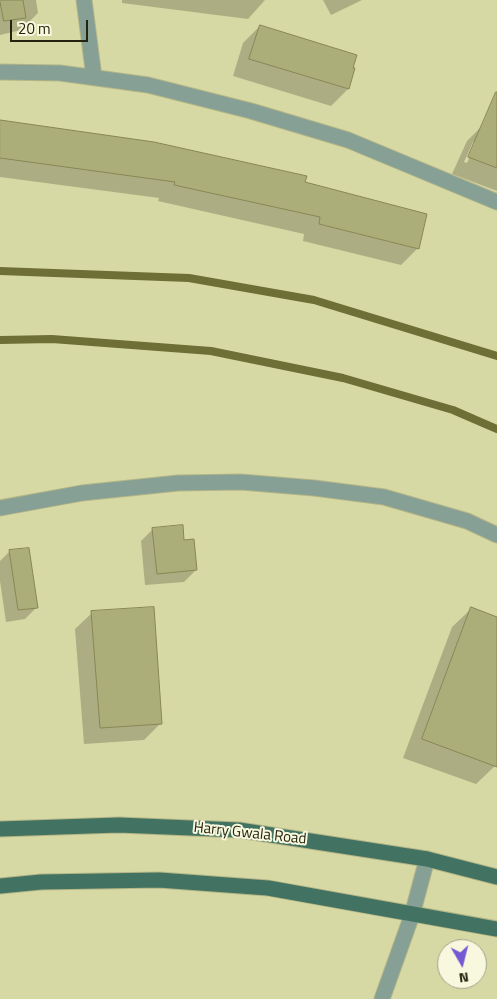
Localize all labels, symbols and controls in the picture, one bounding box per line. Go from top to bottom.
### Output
scale bar [12,10,90,42]
text: 20 m [18,17,51,40]
street label: Harry Gwala Road [193,819,307,849]
north arrow [437,939,487,989]
text: N [458,967,470,989]

